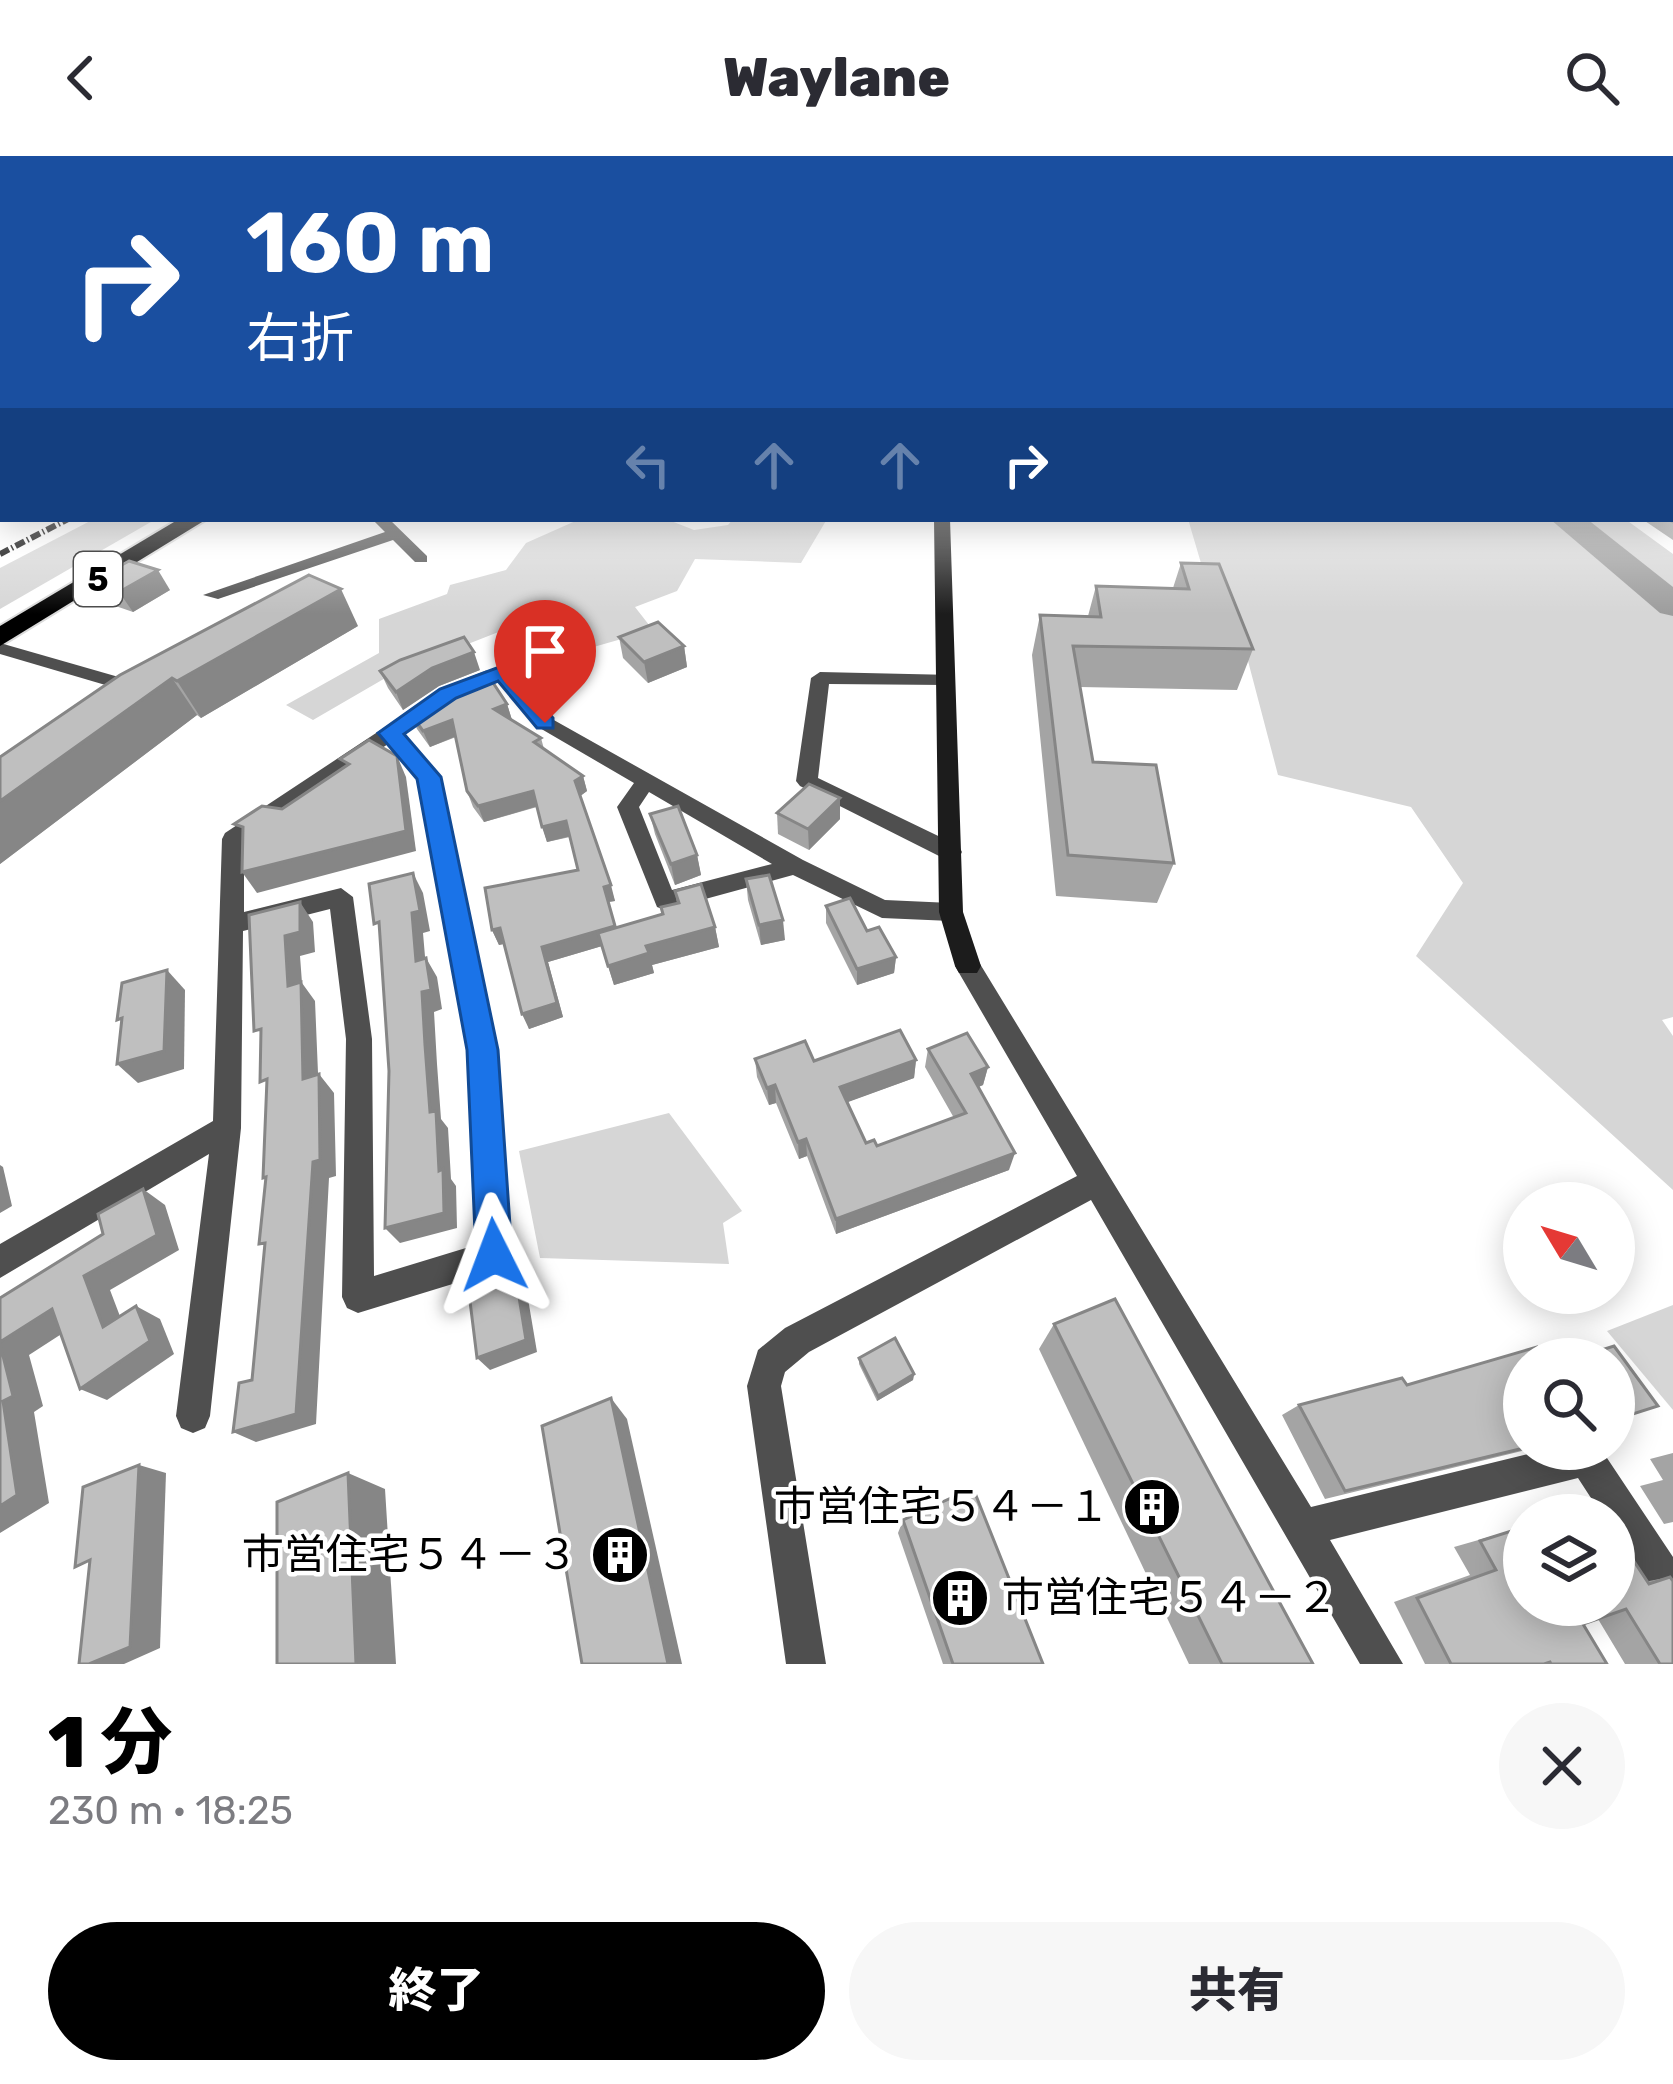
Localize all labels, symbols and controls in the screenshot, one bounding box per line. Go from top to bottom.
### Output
icon: back [48,45,114,111]
icon: search [1559,45,1625,111]
text: Waylane [723,46,950,110]
text: 160 m [246,193,494,293]
icon: right [48,204,204,360]
text: 右折 [246,307,354,371]
icon: left [615,432,681,498]
icon: ahead [741,432,807,498]
icon: ahead [867,432,933,498]
icon: right [993,432,1059,498]
road number: 5 [74,552,122,606]
pin [494,600,596,723]
icon: arrive [512,618,578,684]
north arrow [1503,1182,1635,1314]
map controls [1503,1182,1635,1626]
position arrow [431,1192,557,1318]
button: search [1503,1338,1635,1470]
building icon: 市営住宅５４－１ [1121,1476,1183,1538]
place label: 市営住宅５４－１ [774,1482,1110,1532]
button: layers [1503,1494,1635,1626]
building icon: 市営住宅５４－３ [589,1524,651,1586]
place label: 市営住宅５４－３ [242,1530,578,1580]
building icon: 市営住宅５４－２ [929,1567,991,1629]
place label: 市営住宅５４－２ [1002,1573,1338,1623]
text: 1 分 [48,1700,172,1785]
button: close [1499,1703,1625,1829]
text: 230 m · 18:25 [48,1788,293,1834]
button: 終了 [48,1922,825,2060]
button: 共有 [849,1922,1625,2060]

